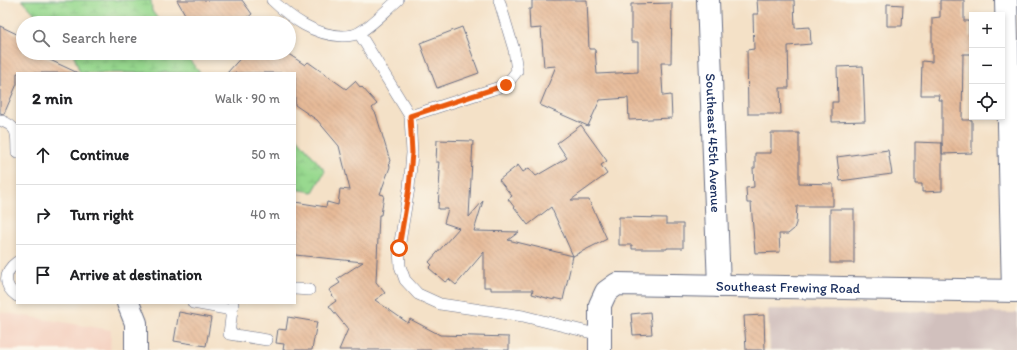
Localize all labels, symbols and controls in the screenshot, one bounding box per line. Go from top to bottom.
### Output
map controls [969,12,1005,120]
button: + [969,12,1005,48]
search box [16,16,296,60]
icon: search [30,27,52,49]
text: Search here [62,29,137,47]
button: − [969,48,1005,84]
street label: Southeast 45th Avenue [702,73,724,213]
route end [497,76,515,94]
button: locate [969,84,1005,120]
text: 2 min [32,88,72,108]
text: Walk · 90 m [215,91,280,106]
icon: ahead [32,144,54,166]
text: Continue [70,146,129,164]
text: 50 m [251,147,280,162]
icon: right [32,204,54,226]
text: Turn right [70,206,134,224]
text: 40 m [250,207,280,222]
route start [390,239,408,257]
icon: arrive [32,264,54,286]
text: Arrive at destination [70,266,202,284]
street label: Southeast Frewing Road [716,278,861,297]

